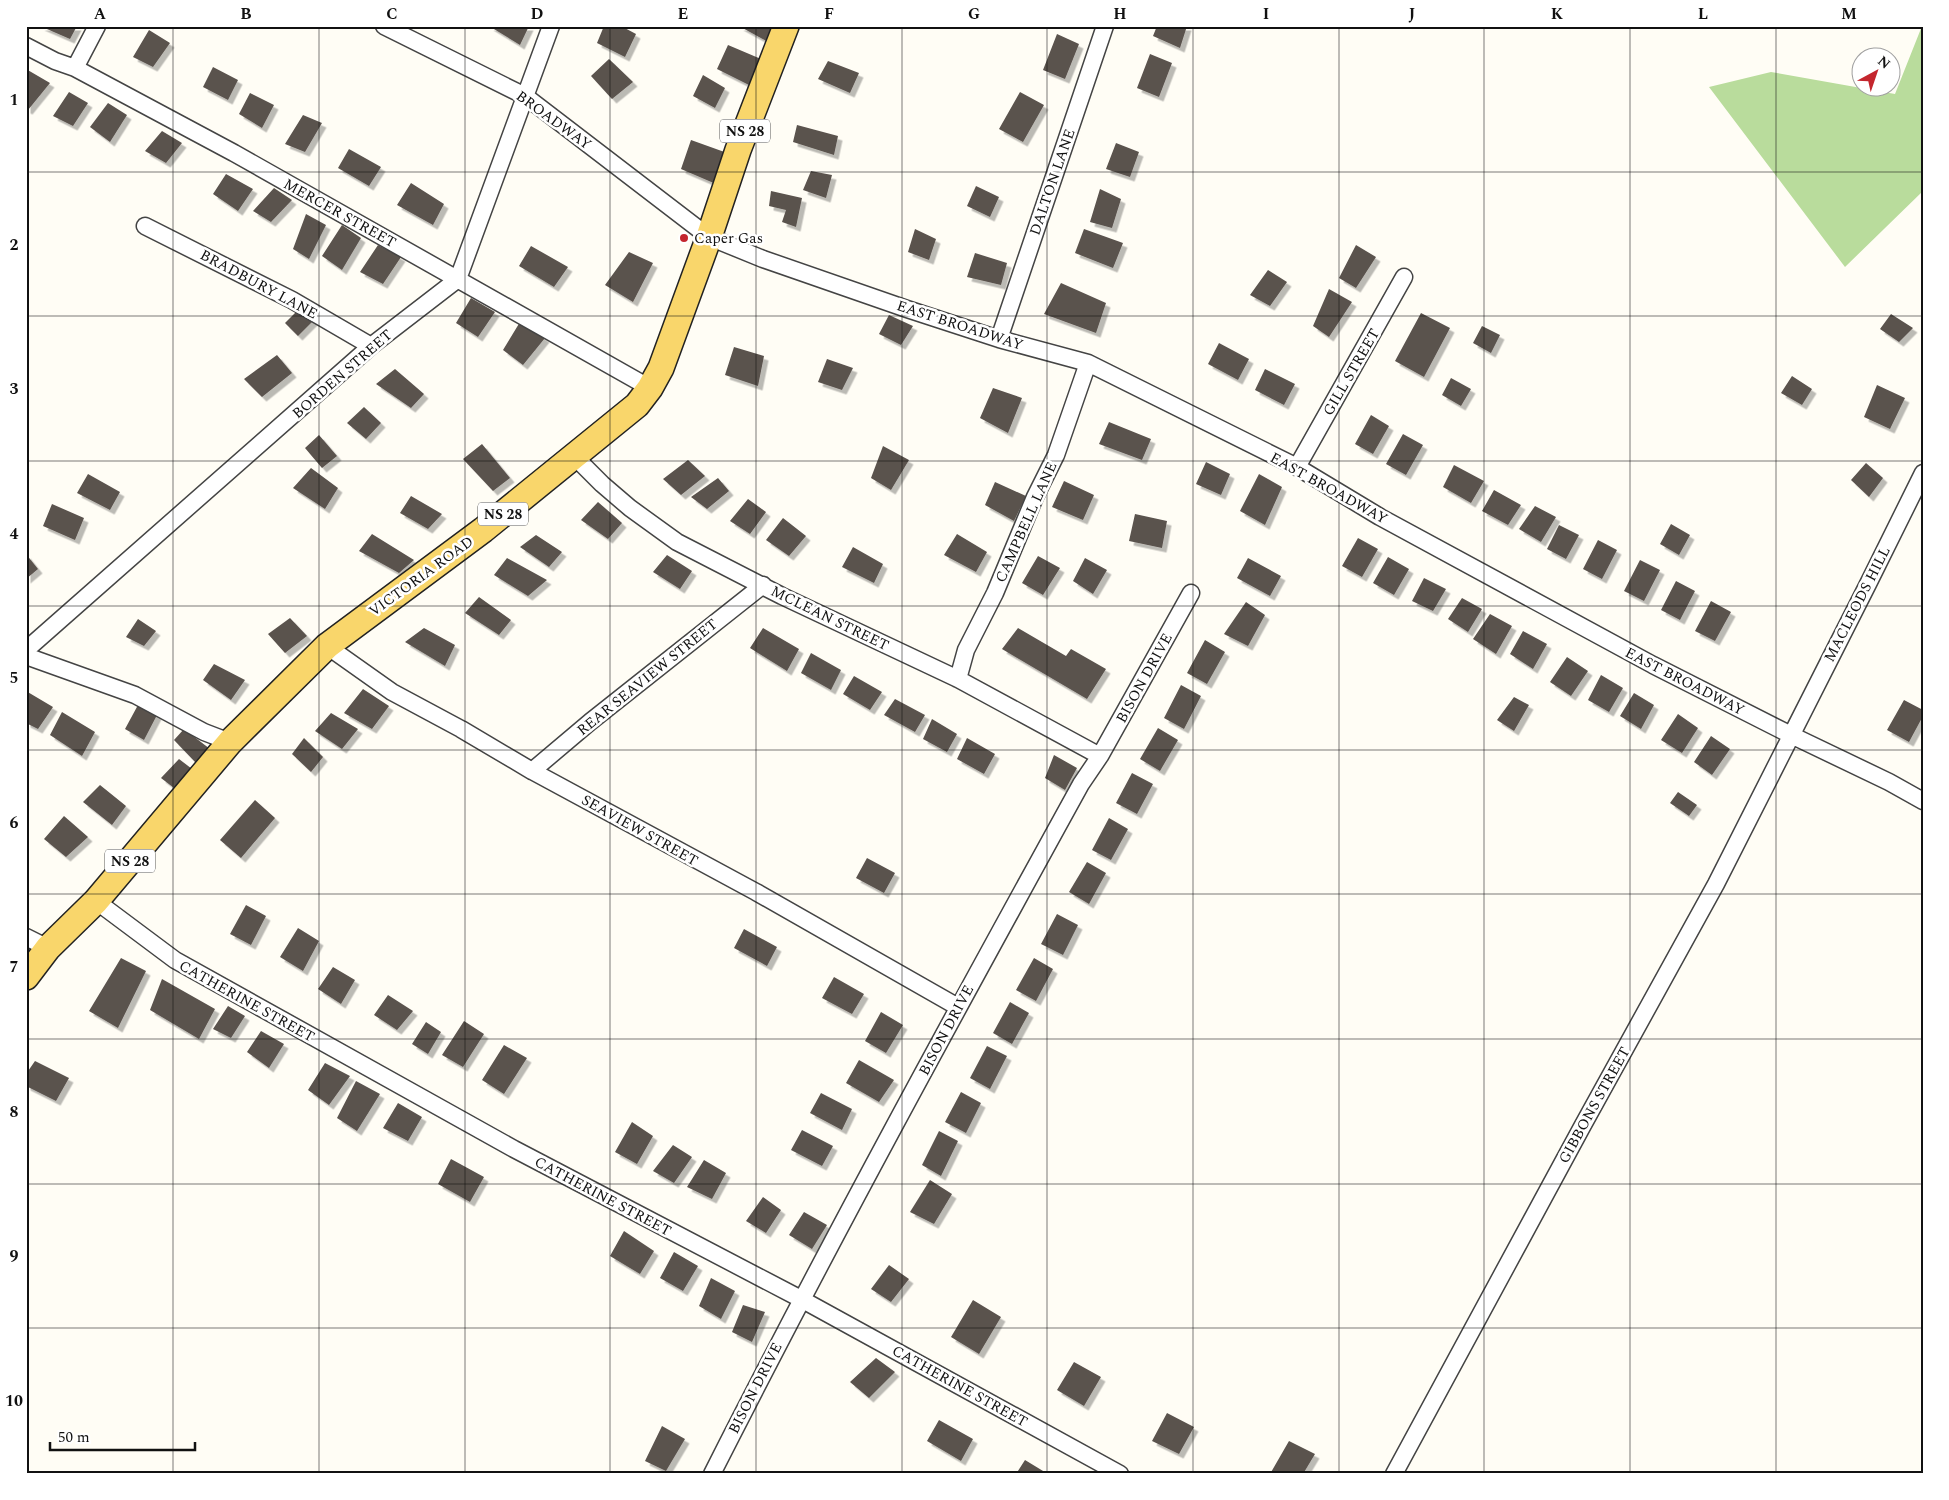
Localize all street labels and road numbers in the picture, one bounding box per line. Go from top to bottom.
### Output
street label: BROADWAY [511,85,597,156]
road number: NS 28 [720,120,770,142]
street label: DALTON LANE [1024,126,1081,238]
street label: MERCER STREET [279,173,400,254]
street label: BRADBURY LANE [196,244,322,325]
street label: EAST BROADWAY [894,294,1026,357]
street label: BORDEN STREET [287,324,398,425]
street label: GILL STREET [1317,324,1386,420]
street label: EAST BROADWAY [1266,446,1392,531]
street label: CAMPBELL LANE [990,458,1063,586]
road number: NS 28 [478,502,528,526]
street label: VICTORIA ROAD [364,530,479,622]
street label: MACLEODS HILL [1818,542,1897,666]
street label: MCLEAN STREET [767,580,893,657]
street label: REAR SEAVIEW STREET [572,613,723,741]
street label: BISON DRIVE [1110,629,1179,727]
street label: EAST BROADWAY [1621,641,1749,722]
street label: SEAVIEW STREET [577,789,702,872]
road number: NS 28 [105,849,155,872]
street label: CATHERINE STREET [175,954,319,1048]
street label: BISON DRIVE [913,981,980,1080]
street label: GIBBONS STREET [1553,1043,1636,1168]
street label: CATHERINE STREET [530,1151,675,1242]
street label: BISON DRIVE [723,1339,788,1438]
street label: CATHERINE STREET [888,1339,1032,1433]

